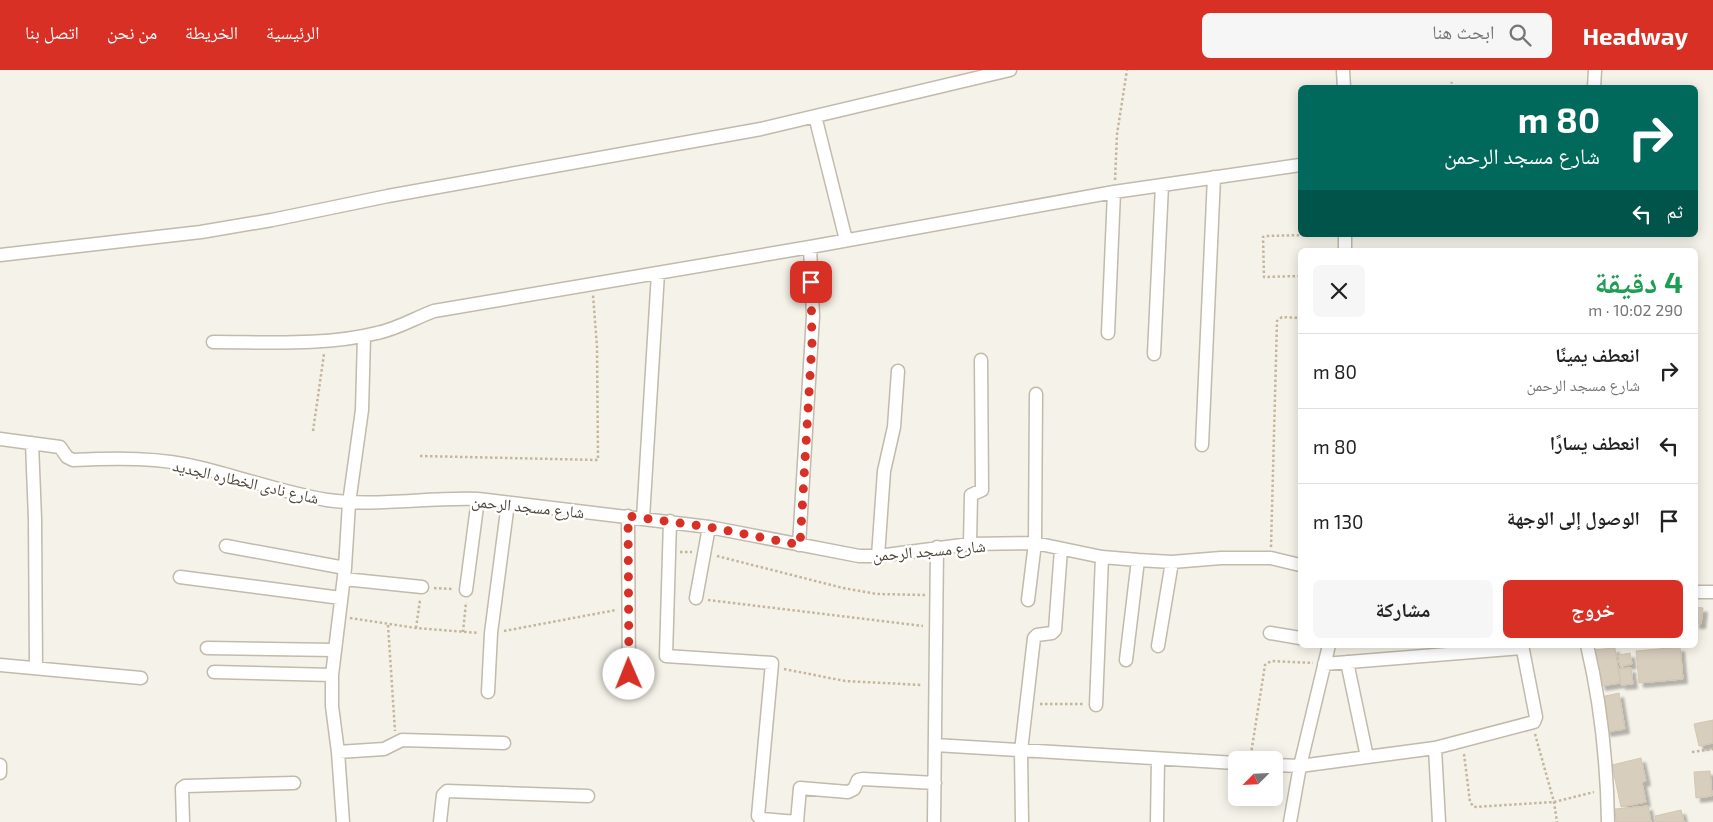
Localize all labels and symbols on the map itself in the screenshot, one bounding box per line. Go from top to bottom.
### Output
pin [790,261,832,303]
street label: شارع نادى الخطاره الجديد [171,455,321,509]
street label: شارع مسجد الرحمن [470,491,585,523]
street label: شارع مسجد الرحمن [872,536,987,566]
position arrow [602,647,654,699]
north arrow [1228,751,1282,806]

